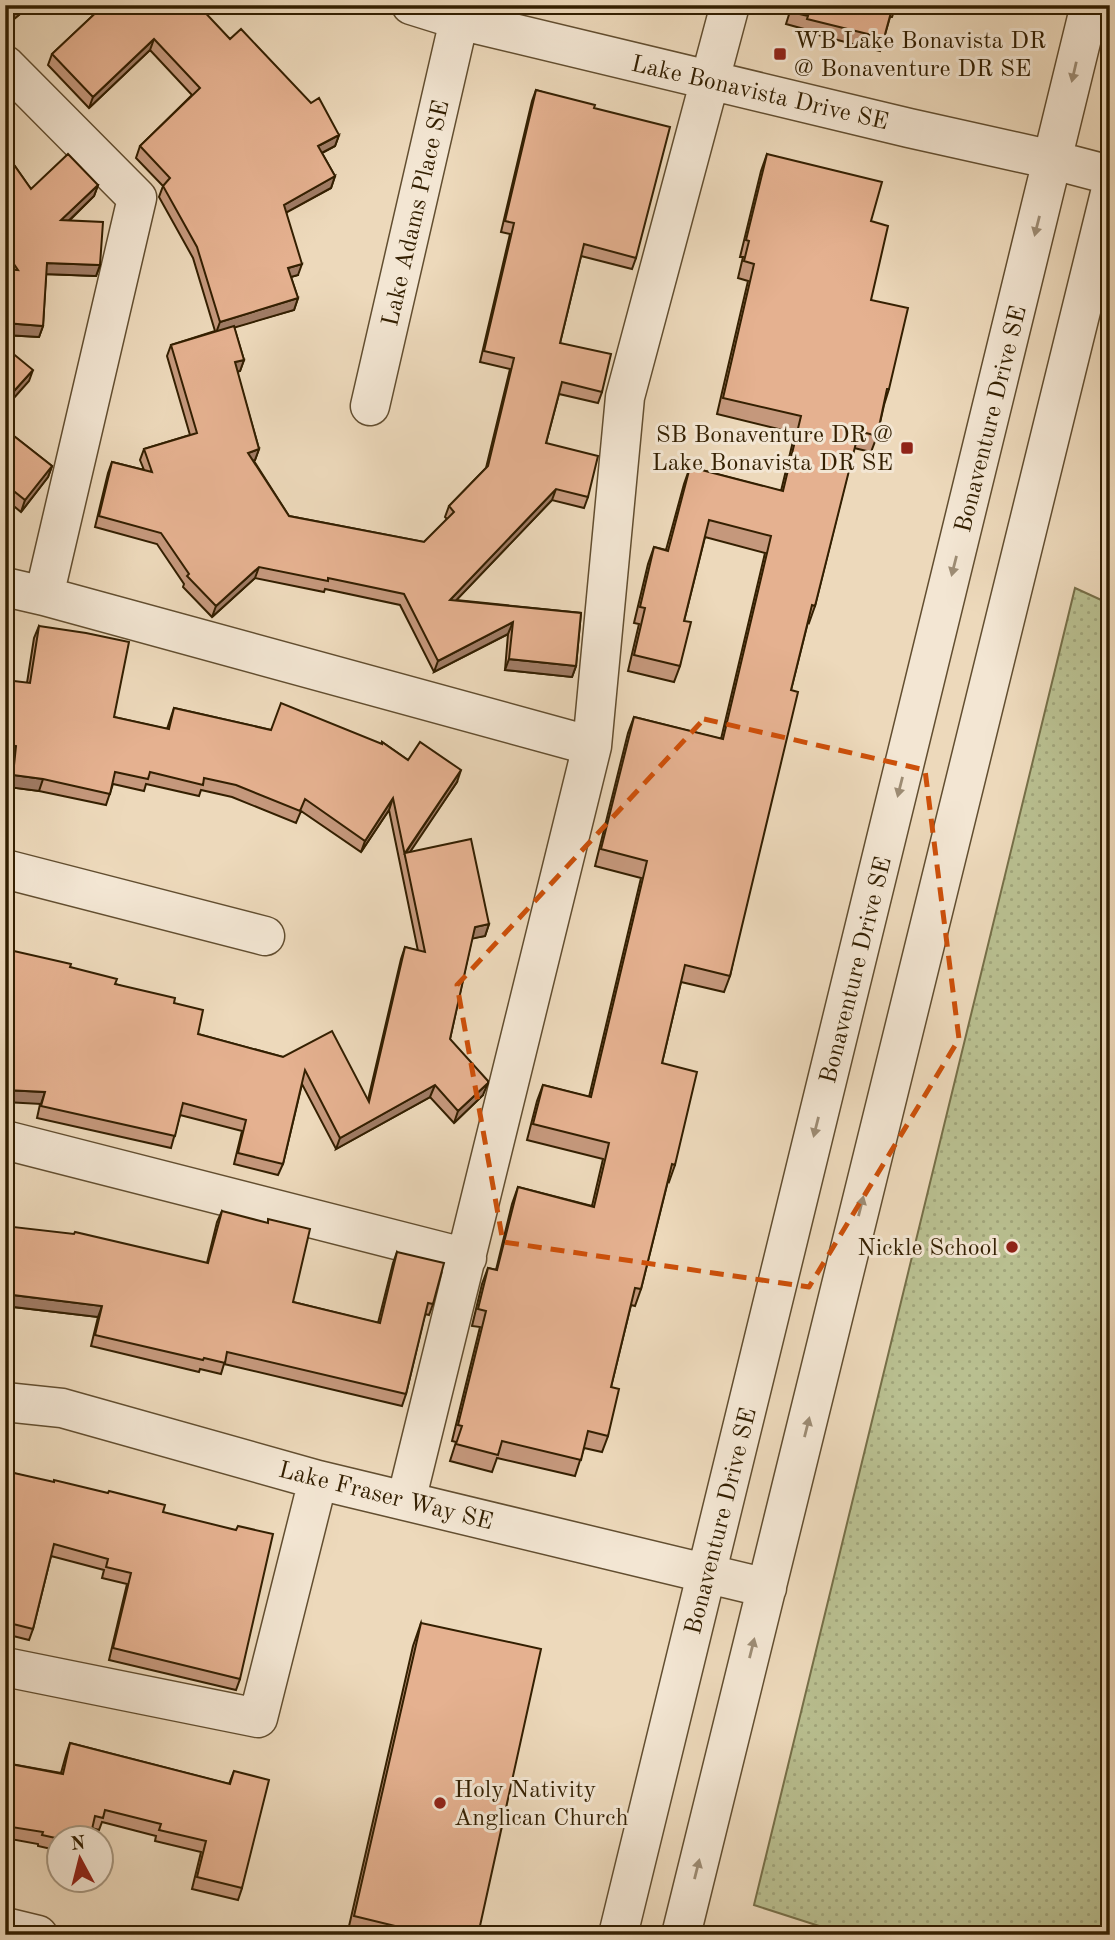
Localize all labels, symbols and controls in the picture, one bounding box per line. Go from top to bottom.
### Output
place label: WB Lake Bonavista DR @ Bonaventure DR SE [794,30,1046,82]
marker: WB Lake Bonavista DR @ Bonaventure DR SE [772,46,788,62]
street label: Lake Bonavista Drive SE [629,53,890,135]
one-way arrow [1069,61,1080,83]
street label: Lake Adams Place SE [379,98,455,329]
one-way arrow [1031,216,1042,238]
street label: Bonaventure Drive SE [952,304,1032,535]
place label: SB Bonaventure DR @ Lake Bonavista DR SE [652,424,893,476]
marker: SB Bonaventure DR @ Lake Bonavista DR SE [899,440,915,456]
one-way arrow [948,556,959,578]
one-way arrow [894,776,905,798]
street label: Bonaventure Drive SE [817,855,897,1086]
one-way arrow [810,1116,821,1138]
one-way arrow [856,1195,867,1217]
place label: Nickle School [857,1237,998,1261]
marker: Nickle School [1004,1239,1020,1255]
street label: Bonaventure Drive SE [682,1406,762,1637]
one-way arrow [801,1416,812,1438]
street label: Lake Fraser Way SE [276,1459,495,1535]
one-way arrow [747,1637,758,1659]
place label: Holy Nativity Anglican Church [454,1779,629,1831]
marker: Holy Nativity Anglican Church [432,1795,448,1811]
north arrow [46,1825,116,1895]
text: N [70,1834,87,1855]
one-way arrow [692,1857,703,1879]

